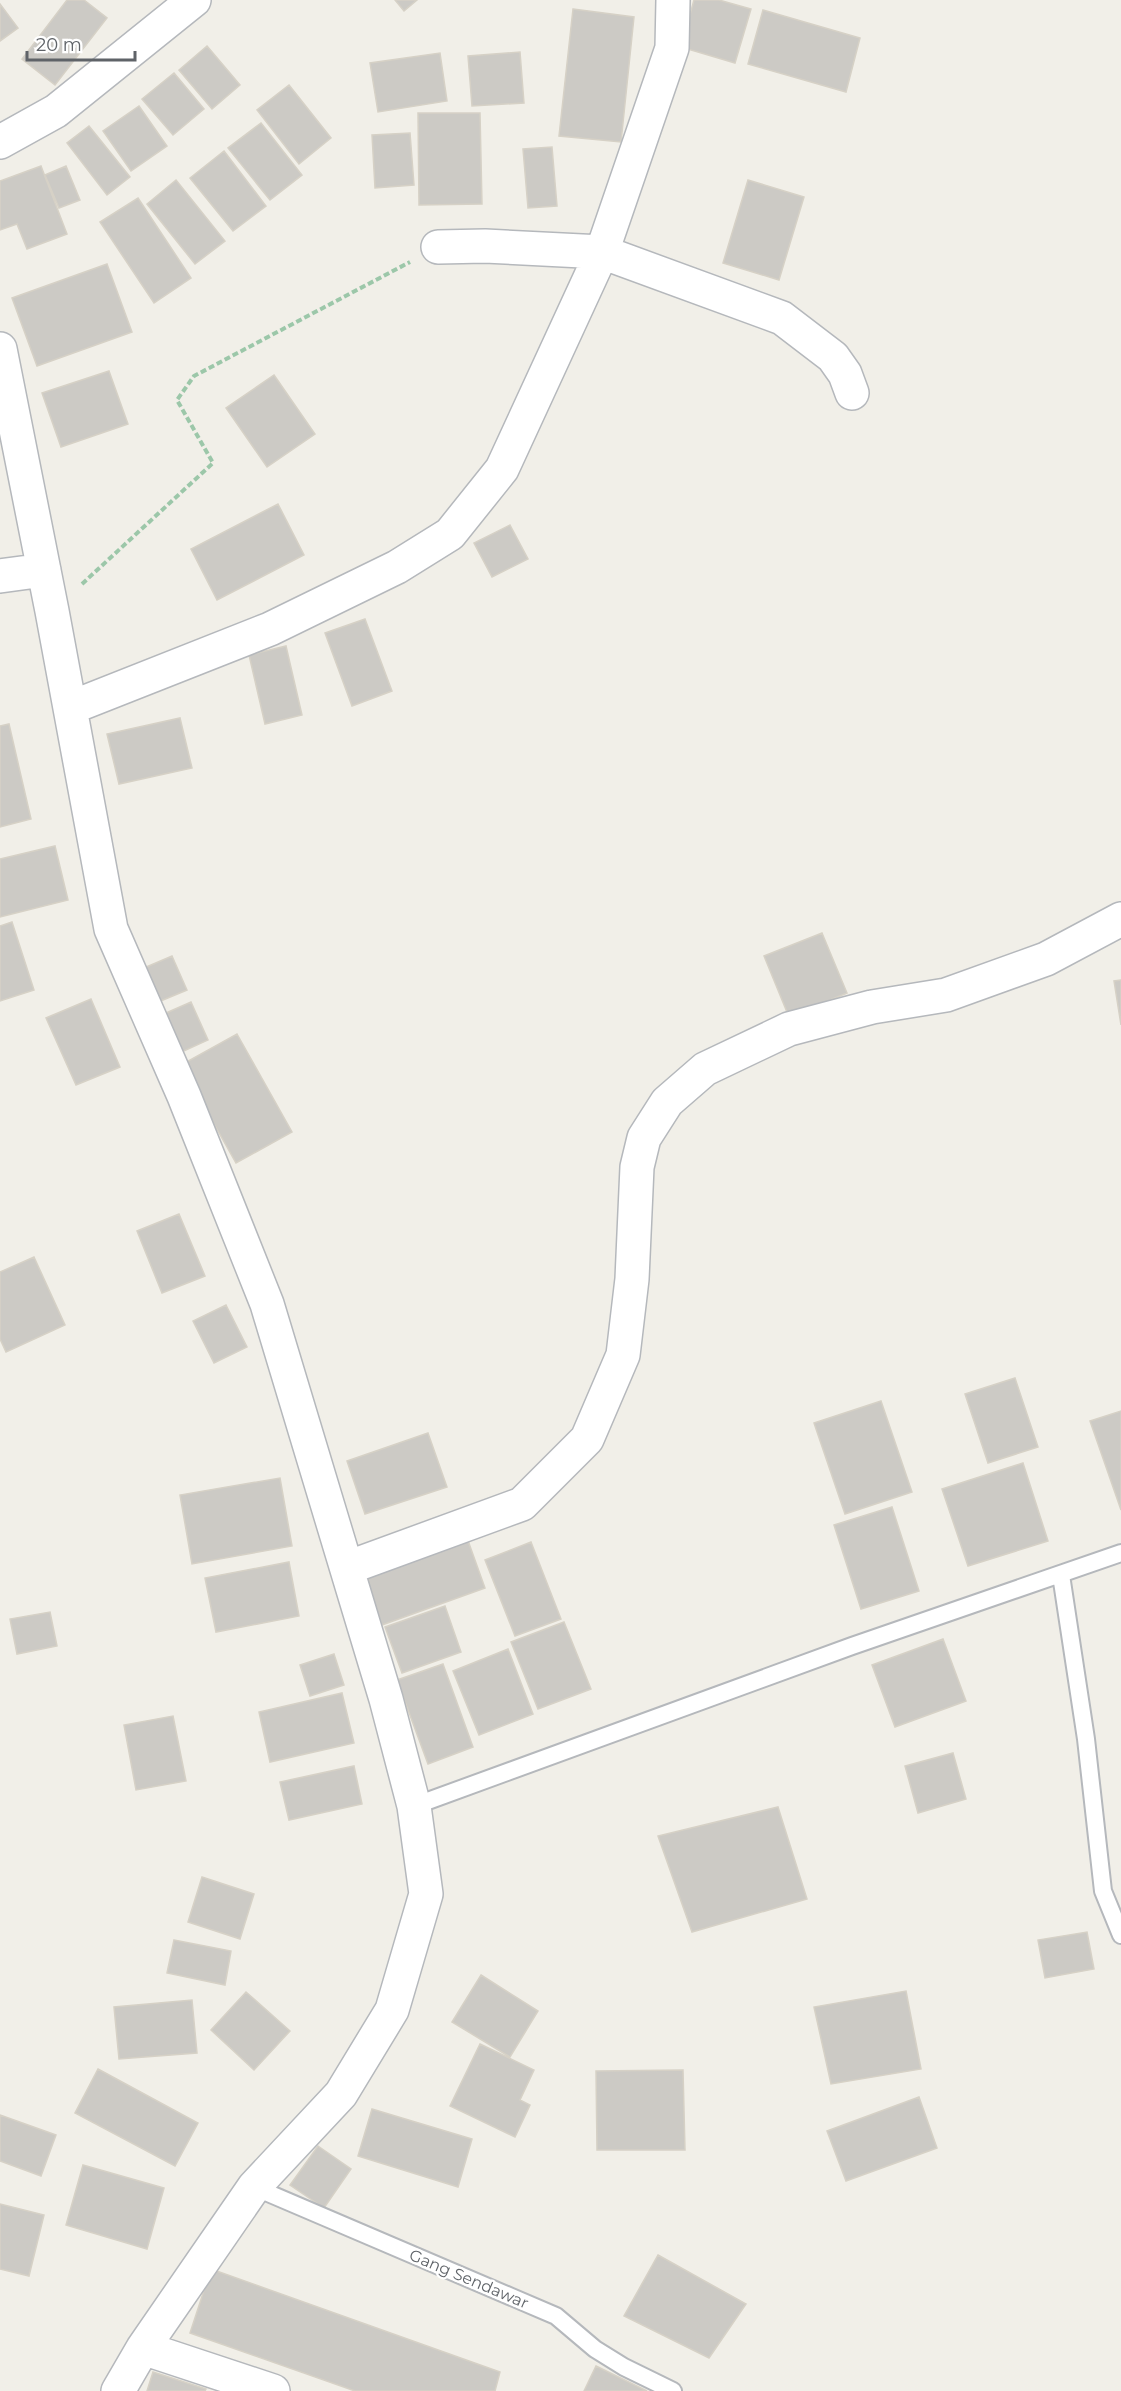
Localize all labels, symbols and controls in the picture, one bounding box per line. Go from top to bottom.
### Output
scale bar [27,24,135,62]
text: 20 m [36,34,82,56]
street label: Gang Sendawar [406,2245,532,2313]

